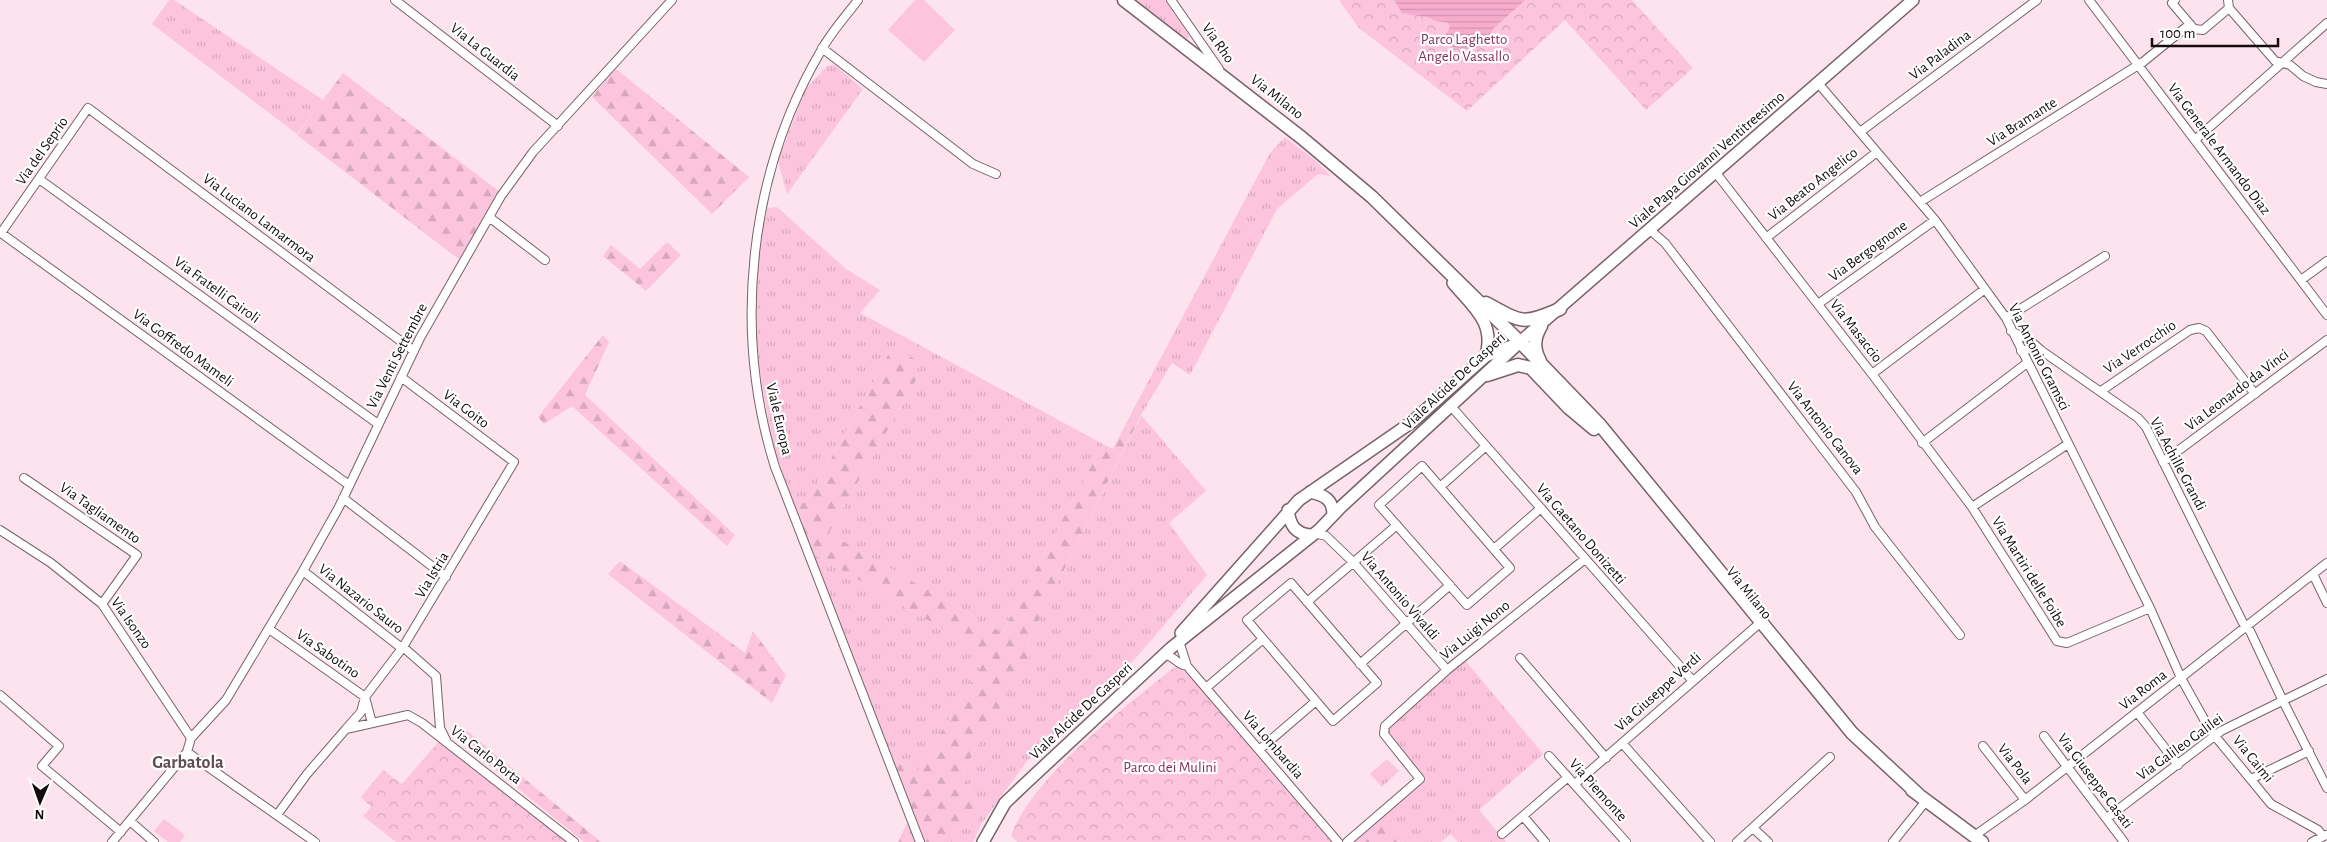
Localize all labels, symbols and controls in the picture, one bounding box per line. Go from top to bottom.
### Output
scale bar [2152,15,2278,47]
street label: Via La Guardia [448,20,523,84]
street label: Via Rho [1199,20,1237,66]
text: 100 m [2160,26,2195,41]
street label: Via Paladina [1907,27,1974,83]
park label: Parco Laghetto Angelo Vassallo [1418,32,1510,64]
street label: Via Milano [1248,72,1306,122]
street label: Via Generale Armando Diaz [2165,80,2273,218]
street label: Viale Papa Giovanni Ventitreesimo [1626,89,1788,231]
street label: Via Bramante [1985,95,2059,149]
street label: Via del Seprio [13,114,71,188]
street label: Via Beato Angelico [1766,145,1860,223]
street label: Via Luciano Lamarmora [200,171,318,265]
street label: Via Bergognone [1826,218,1910,284]
street label: Via Fratelli Cairoli [171,254,263,326]
street label: Via Masaccio [1827,297,1885,365]
street label: Via Venti Settembre [364,301,430,411]
street label: Via Antonio Gramsci [2006,301,2072,413]
street label: Via Goffredo Mameli [130,307,236,389]
street label: Via Verrocchio [2101,317,2179,377]
street label: Viale Alcide De Gasperi [1400,330,1508,432]
street label: Via Leonardo da Vinci [2183,346,2291,434]
street label: Via Antonio Canova [1784,379,1866,477]
street label: Viale Europa [763,382,795,456]
street label: Via Goito [440,387,492,431]
street label: Via Achille Grandi [2147,415,2209,513]
street label: Via Tagliamento [57,480,143,546]
street label: Via Gaetano Donizetti [1533,481,1629,587]
street label: Via Martiri delle Foibe [1989,514,2069,630]
street label: Via Istria [412,549,452,601]
street label: Via Antonio Vivaldi [1358,549,1442,643]
street label: Via Nazario Sauro [316,561,406,637]
street label: Via Milano [1723,564,1775,622]
street label: Via Isonzo [108,595,154,651]
street label: Via Luigi Nono [1437,598,1513,662]
street label: Via Sabotino [293,627,363,681]
street label: Via Giuseppe Verdi [1612,650,1704,734]
street label: Viale Alcide De Gasperi [1027,660,1135,762]
street label: Via Roma [2117,667,2170,713]
street label: Via Lombardia [1240,708,1306,782]
street label: Via Galileo Galilei [2134,711,2226,783]
street label: Via Carlo Porta [448,723,524,787]
street label: Via Giuseppe Casati [2055,731,2135,831]
street label: Via Caimi [2230,733,2276,785]
street label: Via Pola [1995,741,2035,787]
district label: Garbatola [152,754,224,772]
street label: Via Piemonte [1566,756,1630,824]
park label: Parco dei Mulini [1123,760,1217,775]
north arrow [15,777,65,827]
text: N [34,807,45,821]

